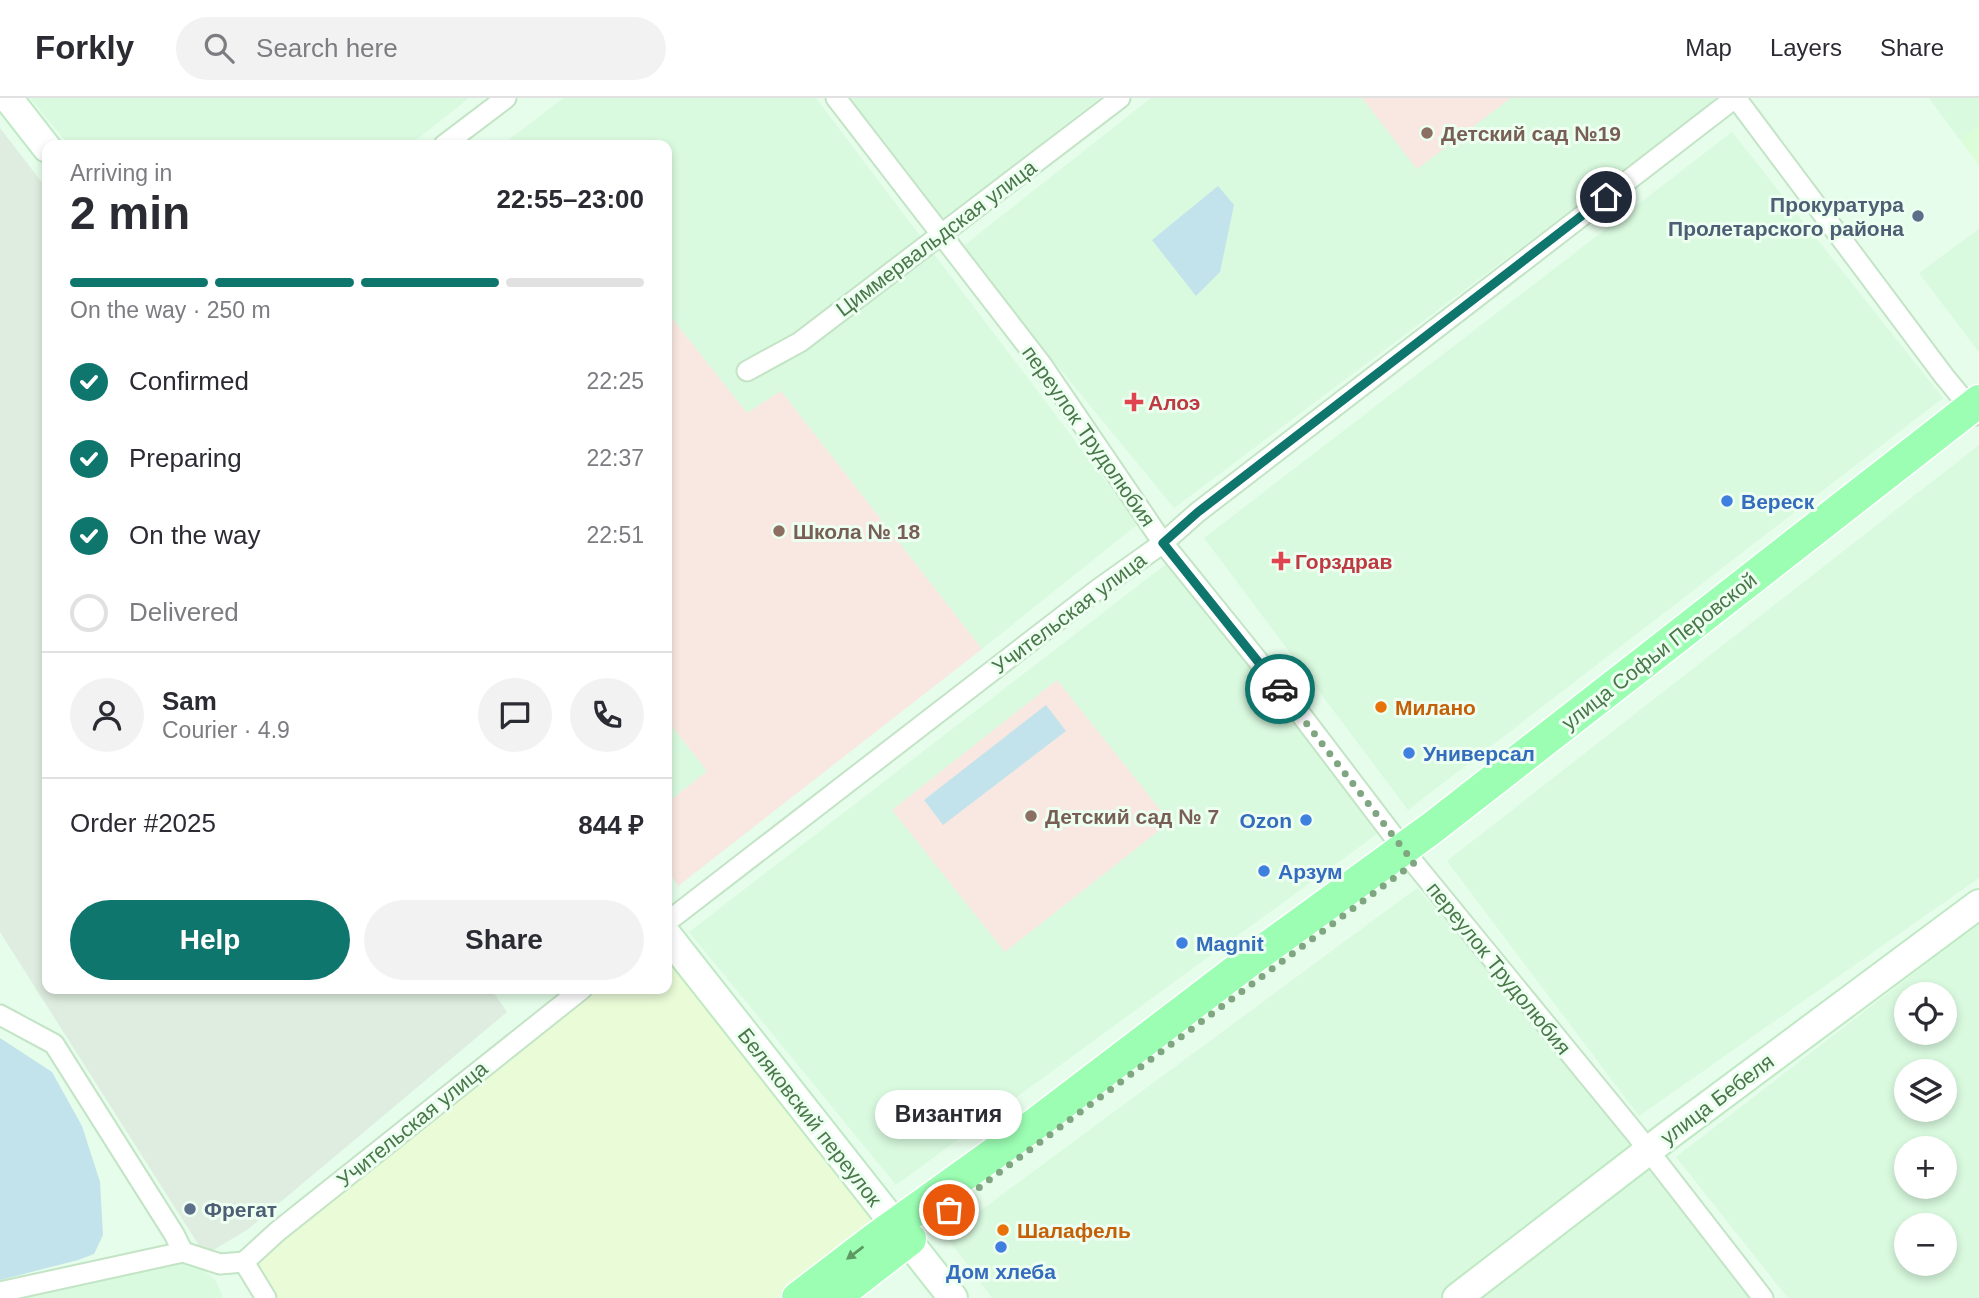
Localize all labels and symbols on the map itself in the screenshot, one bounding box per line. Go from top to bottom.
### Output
place label: Детский сад №19 [1441,122,1621,145]
marker: Детский сад №19 [1419,125,1435,141]
street label: Циммервальдская улица [832,155,1041,321]
pin [1576,167,1636,227]
place label: Прокуратура Пролетарского района [1668,193,1904,240]
marker: Прокуратура Пролетарского района [1910,208,1926,224]
street label: переулок Трудолюбия [1018,341,1160,531]
place label: Алоэ [1148,391,1200,414]
marker: Алоэ [1126,394,1142,410]
place label: Вереск [1741,490,1815,513]
marker: Вереск [1719,493,1735,509]
place label: Школа № 18 [793,520,920,543]
marker: Школа № 18 [771,523,787,539]
street label: Учительская улица [988,548,1151,678]
place label: Горздрав [1295,550,1393,573]
marker: Горздрав [1273,553,1289,569]
street label: улица Софьи Перовской [1557,568,1761,734]
courier [1245,654,1315,724]
place label: Милано [1395,696,1476,719]
marker: Милано [1373,699,1389,715]
place label: Универсал [1423,742,1535,765]
marker: Универсал [1401,745,1417,761]
place label: Детский сад № 7 [1045,805,1219,828]
marker: Детский сад № 7 [1023,808,1039,824]
place label: Ozon [1240,809,1292,832]
marker: Ozon [1298,812,1314,828]
place label: Арзум [1278,860,1343,883]
marker: Арзум [1256,863,1272,879]
street label: переулок Трудолюбия [1422,877,1576,1059]
place label: Magnit [1196,932,1264,955]
marker: Magnit [1174,935,1190,951]
street label: Беляковский переулок [734,1024,887,1211]
street label: улица Бебеля [1656,1049,1778,1149]
street label: Учительская улица [332,1056,492,1192]
callout: Византия [876,1091,1023,1140]
pin [919,1180,979,1240]
place label: Фрегат [204,1198,277,1221]
marker: Фрегат [182,1201,198,1217]
place label: Шалафель [1017,1219,1131,1242]
marker: Шалафель [995,1222,1011,1238]
marker: Дом хлеба [993,1239,1009,1255]
one-way arrow [847,1246,865,1261]
place label: Дом хлеба [946,1260,1056,1283]

